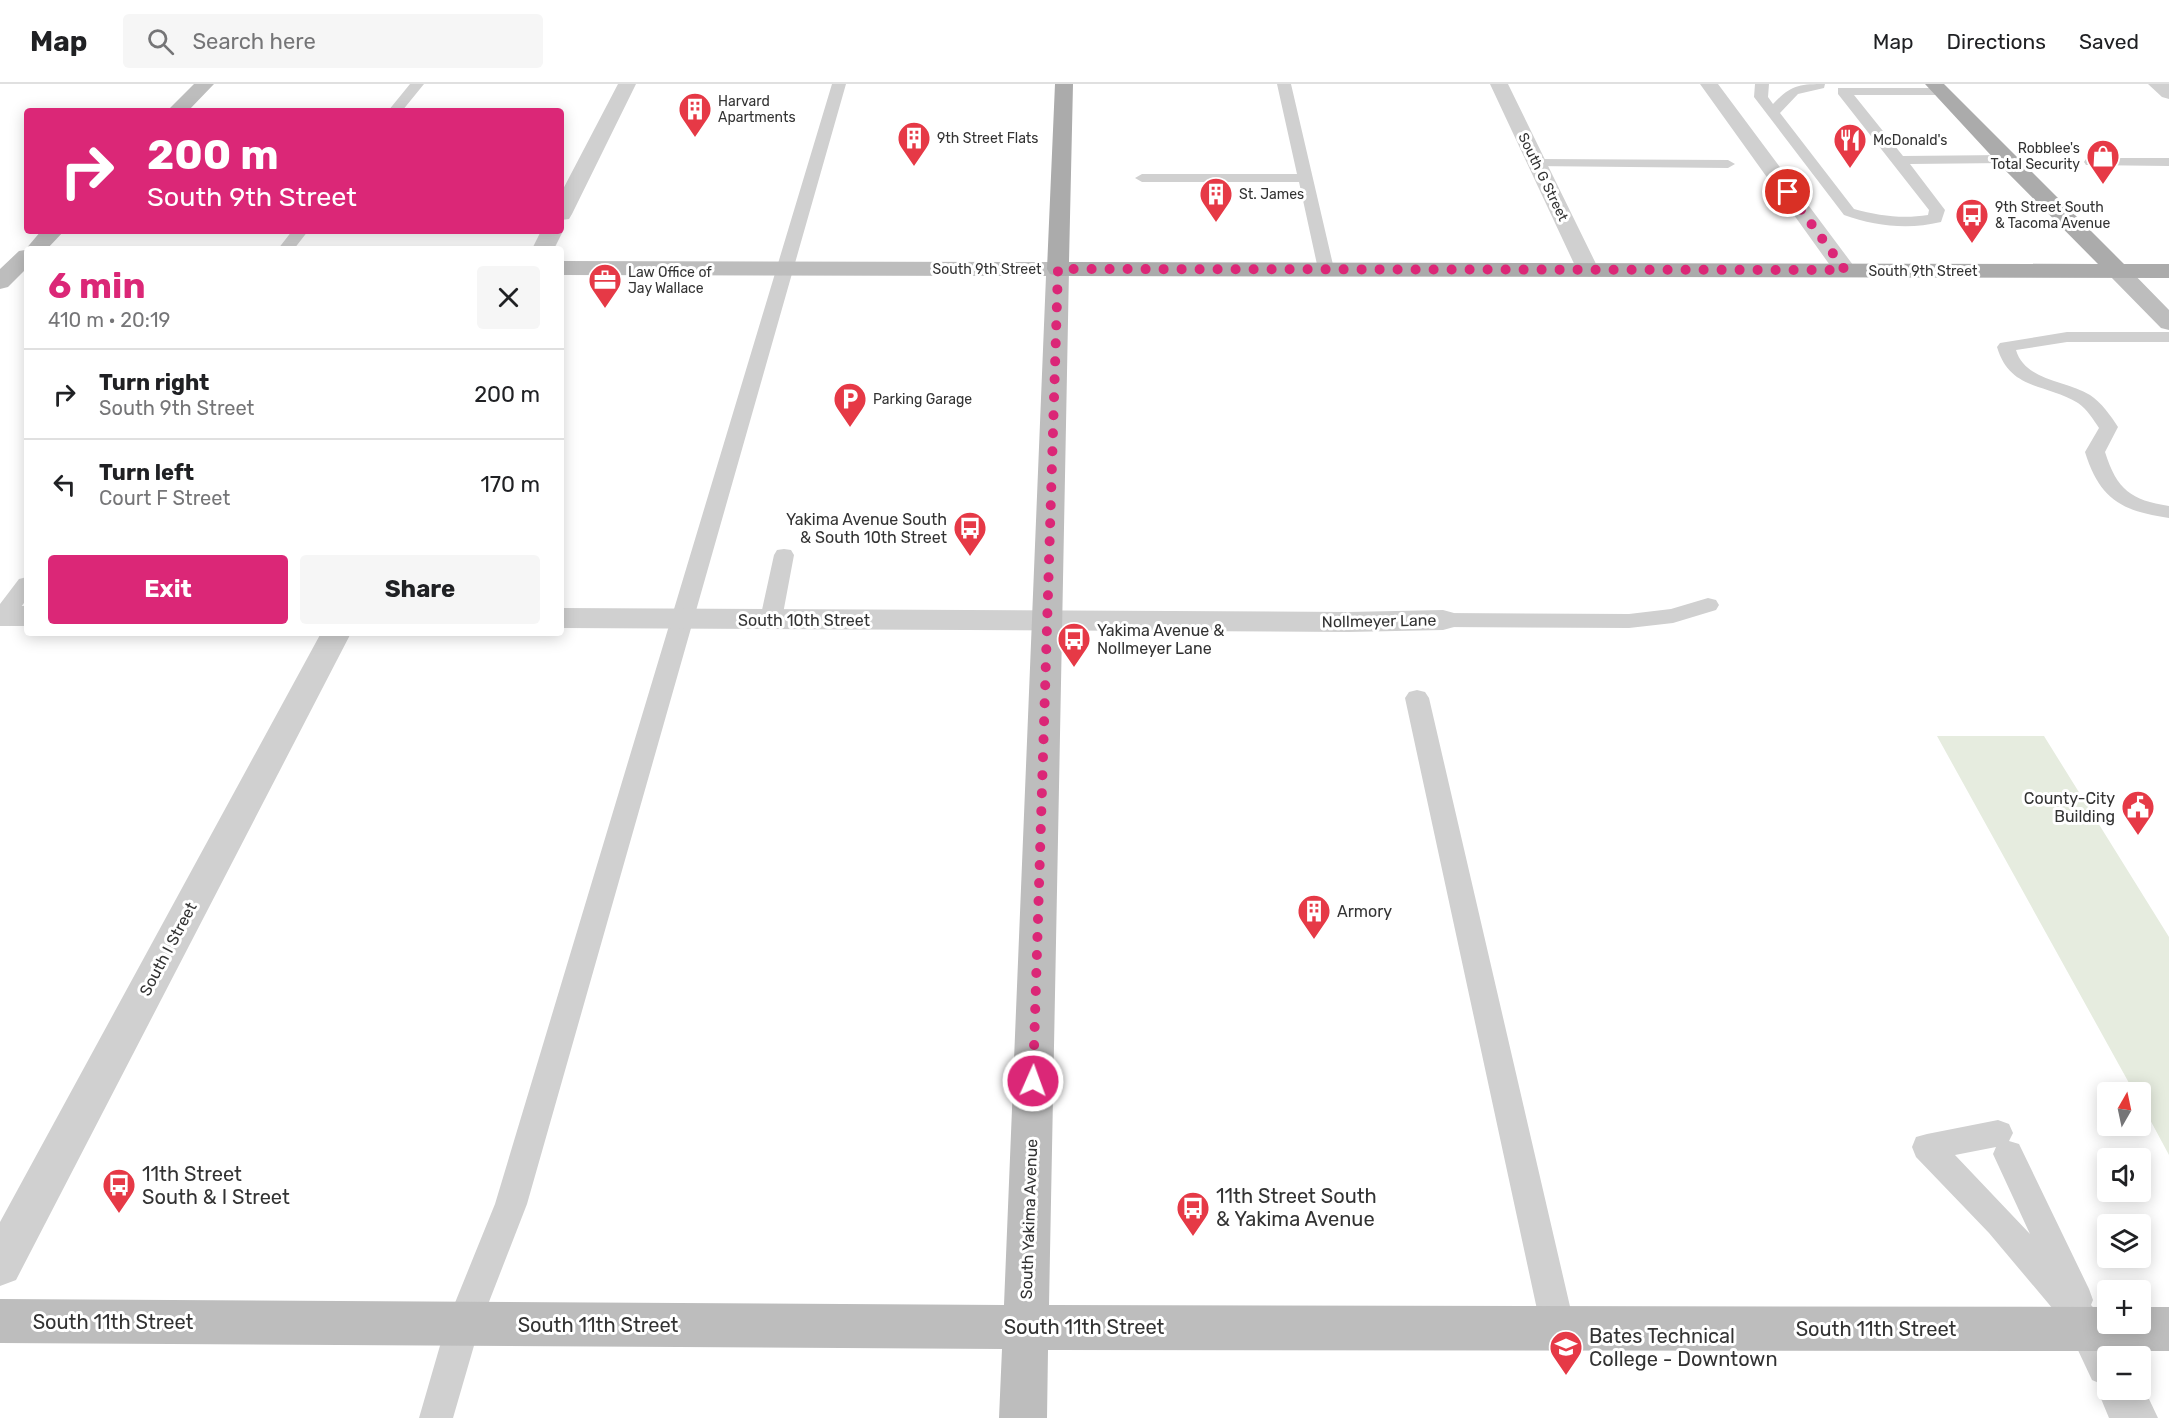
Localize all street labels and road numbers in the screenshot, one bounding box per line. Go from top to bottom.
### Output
street label: South G Street [1514,130,1572,224]
street label: South 9th Street [933,261,1042,278]
street label: South 9th Street [1869,263,1978,280]
street label: South 10th Street [738,611,870,630]
street label: Nollmeyer Lane [1322,611,1436,631]
street label: South I Street [135,899,201,999]
street label: South Yakima Avenue [1017,1138,1041,1300]
street label: South 11th Street [33,1310,194,1334]
street label: South 11th Street [518,1313,679,1337]
street label: South 11th Street [1004,1315,1165,1339]
street label: South 11th Street [1796,1317,1957,1341]

